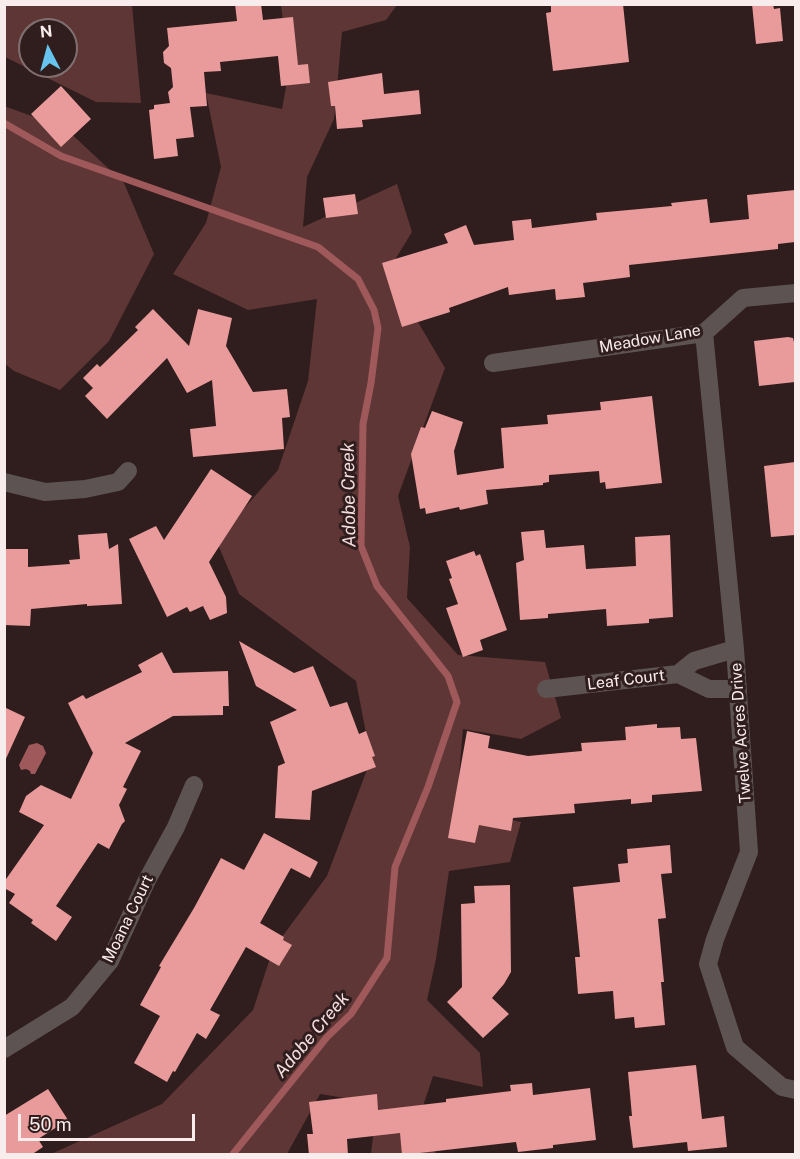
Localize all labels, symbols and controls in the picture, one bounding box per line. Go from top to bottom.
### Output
north arrow [18,18,78,78]
text: N [39,21,53,42]
street label: Meadow Lane [598,321,702,357]
water label: Adobe Creek [337,442,361,548]
street label: Twelve Acres Drive [727,662,755,804]
street label: Leaf Court [586,666,666,694]
street label: Moana Court [98,872,158,966]
water label: Adobe Creek [270,988,354,1082]
scale bar [21,1102,198,1140]
text: 50 m [29,1114,72,1135]

